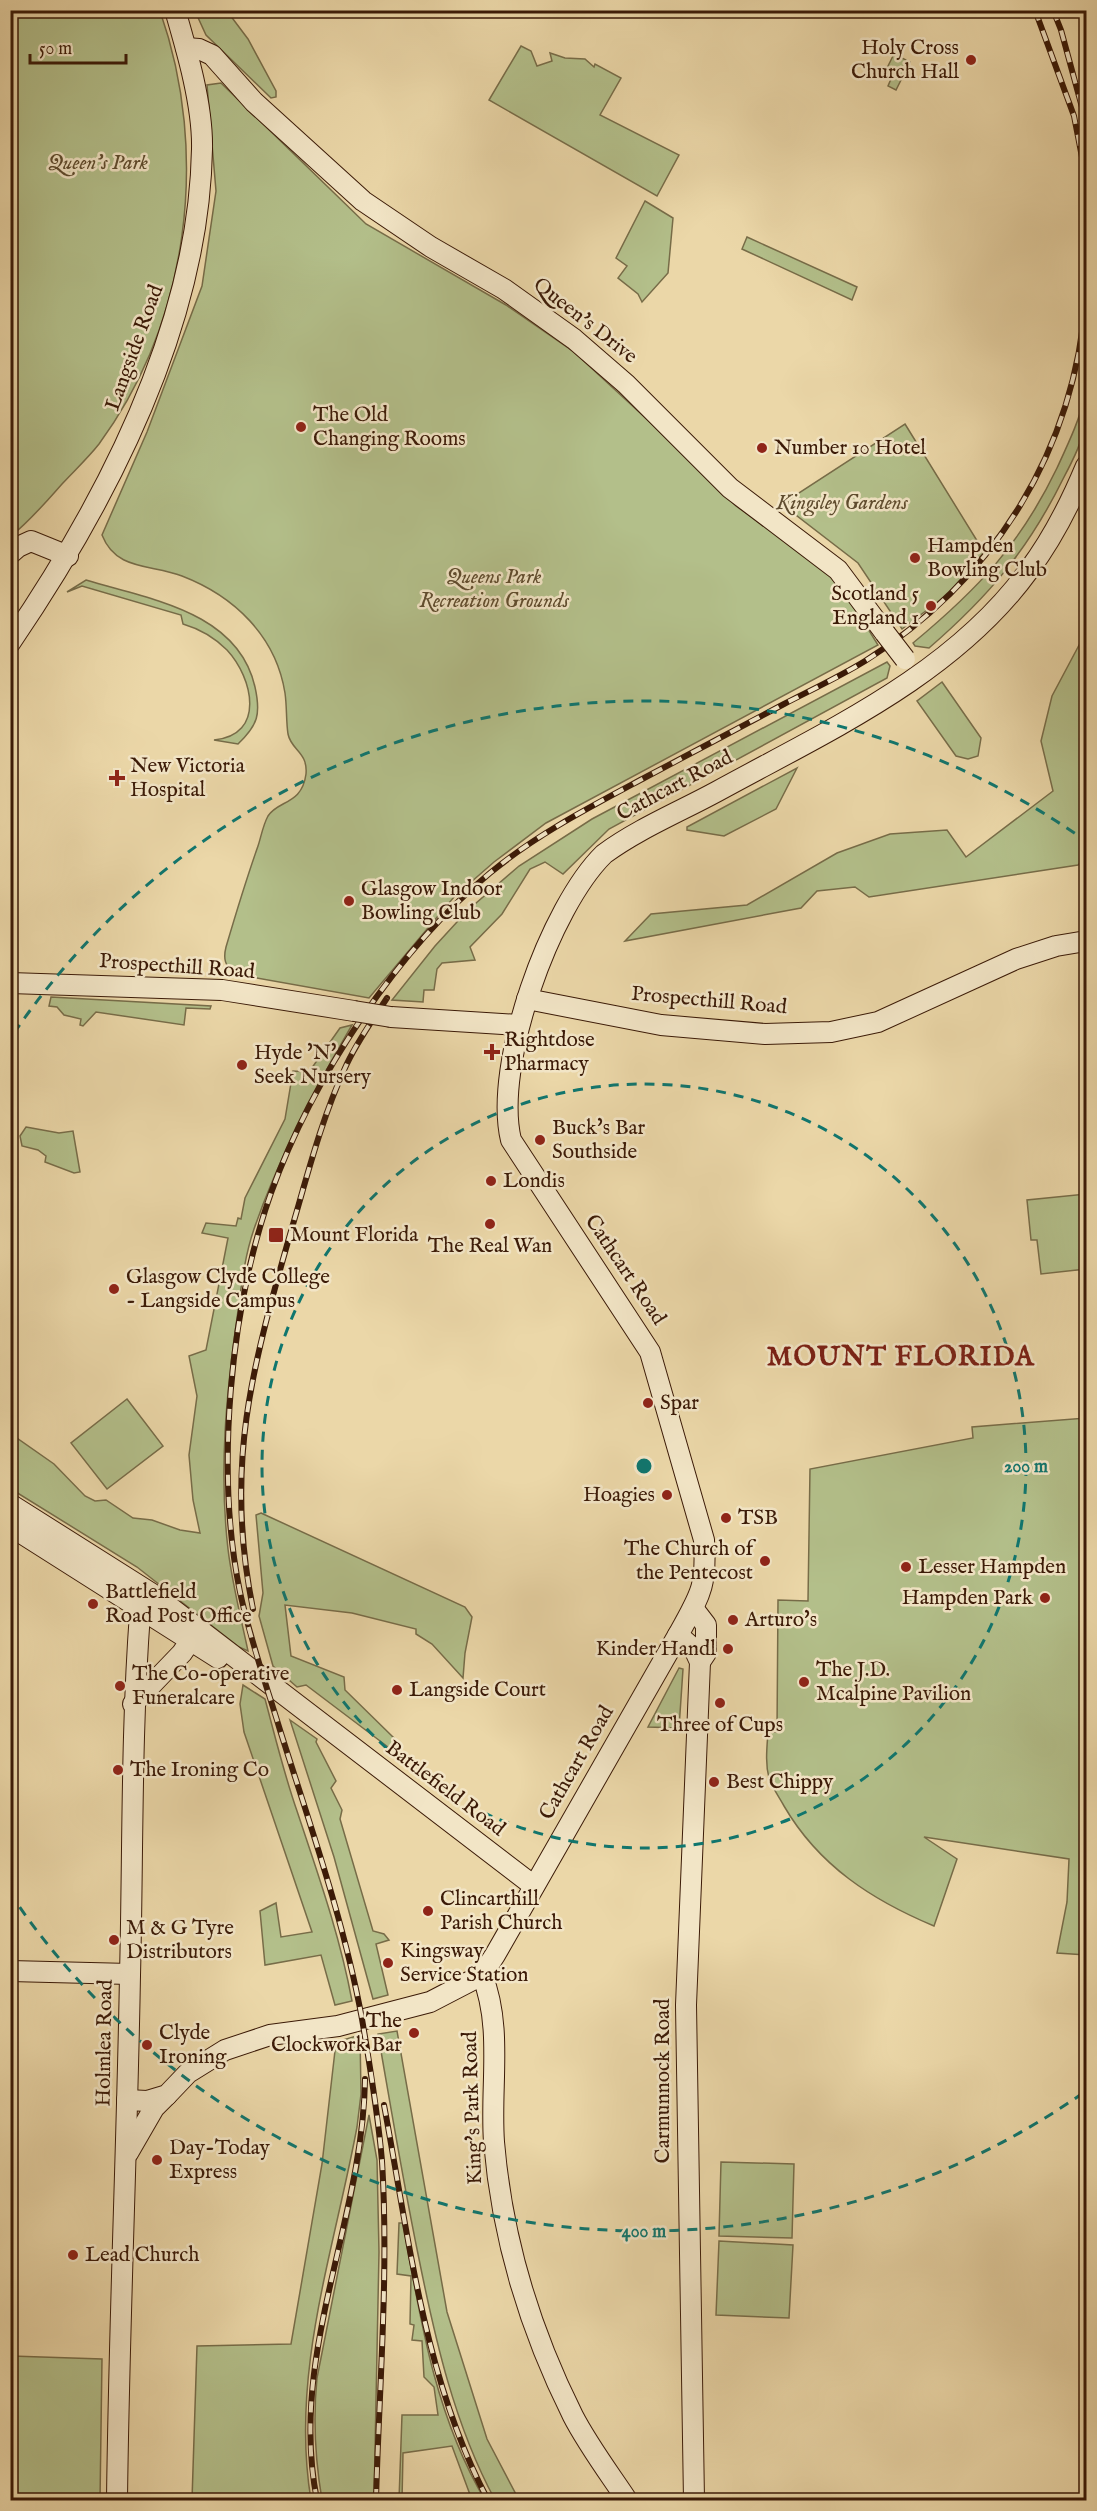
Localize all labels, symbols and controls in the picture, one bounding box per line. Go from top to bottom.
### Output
scale bar [30,27,126,65]
place label: Holy Cross Church Hall [851,35,959,86]
text: 50 m [39,38,72,61]
marker: Holy Cross Church Hall [964,53,978,67]
park label: Queen's Park [48,150,149,177]
street label: Queen's Drive [527,272,643,370]
street label: Langside Road [100,280,171,415]
place label: The Old Changing Rooms [313,402,466,453]
marker: The Old Changing Rooms [294,420,308,434]
place label: Number 10 Hotel [774,435,926,462]
marker: Number 10 Hotel [755,441,769,455]
park label: Kingsley Gardens [775,490,909,517]
place label: Hampden Bowling Club [927,533,1047,584]
marker: Hampden Bowling Club [908,551,922,565]
park label: Queens Park Recreation Grounds [419,564,570,615]
place label: Scotland 5 England 1 [831,581,919,632]
marker: Scotland 5 England 1 [924,599,938,613]
street label: Cathcart Road [612,744,738,828]
place label: New Victoria Hospital [130,753,246,804]
marker: New Victoria Hospital [108,769,126,787]
place label: Glasgow Indoor Bowling Club [361,876,503,927]
marker: Glasgow Indoor Bowling Club [342,894,356,908]
street label: Prospecthill Road [98,948,257,986]
street label: Prospecthill Road [630,981,789,1021]
place label: Rightdose Pharmacy [504,1027,595,1078]
place label: Hyde 'N' Seek Nursery [254,1040,372,1091]
marker: Rightdose Pharmacy [485,1045,499,1059]
marker: Hyde 'N' Seek Nursery [235,1058,249,1072]
place label: Buck's Bar Southside [552,1115,646,1166]
marker: Buck's Bar Southside [533,1133,547,1147]
place label: Londis [503,1168,565,1195]
marker: Londis [484,1174,498,1188]
street label: Cathcart Road [578,1210,672,1331]
marker: The Real Wan [483,1217,497,1231]
place label: Mount Florida [290,1222,419,1249]
marker: Mount Florida [267,1226,285,1244]
place label: The Real Wan [428,1233,552,1260]
place label: Glasgow Clyde College - Langside Campus [126,1264,330,1315]
marker: Glasgow Clyde College - Langside Campus [107,1282,121,1296]
district label: MOUNT FLORIDA [767,1341,1035,1375]
place label: Spar [660,1390,699,1417]
marker: Spar [641,1396,655,1410]
centre of rings [634,1456,654,1476]
text: 200 m [1004,1456,1048,1479]
place label: Hoagies [583,1482,655,1509]
marker: Hoagies [660,1488,674,1502]
place label: TSB [738,1505,778,1532]
marker: TSB [719,1511,733,1525]
place label: The Church of the Pentecost [624,1536,756,1587]
marker: The Church of the Pentecost [758,1554,772,1568]
place label: Lesser Hampden [918,1554,1066,1581]
marker: Lesser Hampden [899,1560,913,1574]
place label: Battlefield Road Post Office [105,1579,252,1630]
place label: Hampden Park [902,1585,1034,1612]
marker: Hampden Park [1038,1591,1052,1605]
marker: Battlefield Road Post Office [86,1597,100,1611]
place label: Arturo's [744,1607,817,1634]
marker: Arturo's [726,1613,740,1627]
place label: Kinder Handl [596,1636,716,1663]
marker: Kinder Handl [721,1642,735,1656]
place label: The J.D. Mcalpine Pavilion [816,1657,971,1708]
place label: The Co-operative Funeralcare [132,1661,290,1712]
marker: The J.D. Mcalpine Pavilion [797,1675,811,1689]
place label: Langside Court [409,1677,546,1704]
marker: The Co-operative Funeralcare [113,1679,127,1693]
marker: Langside Court [390,1683,404,1697]
marker: Three of Cups [713,1696,727,1710]
street label: Cathcart Road [533,1700,621,1825]
place label: Three of Cups [657,1712,783,1739]
street label: Battlefield Road [380,1735,511,1843]
place label: The Ironing Co [130,1757,269,1784]
marker: The Ironing Co [111,1763,125,1777]
place label: Best Chippy [726,1769,834,1796]
marker: Best Chippy [707,1775,721,1789]
place label: Clincarthill Parish Church [440,1886,562,1937]
marker: Clincarthill Parish Church [421,1904,435,1918]
place label: M & G Tyre Distributors [126,1915,234,1966]
marker: M & G Tyre Distributors [107,1933,121,1947]
place label: Kingsway Service Station [400,1938,528,1989]
marker: Kingsway Service Station [381,1956,395,1970]
street label: Holmlea Road [90,1978,120,2107]
street label: Carmunnock Road [650,1998,677,2163]
place label: The Clockwork Bar [271,2008,402,2059]
place label: Clyde Ironing [159,2020,227,2071]
marker: The Clockwork Bar [407,2026,421,2040]
street label: King's Park Road [457,2030,489,2185]
marker: Clyde Ironing [140,2038,154,2052]
place label: Day-Today Express [169,2135,271,2186]
marker: Day-Today Express [150,2153,164,2167]
text: 400 m [622,2221,666,2244]
place label: Lead Church [85,2242,199,2269]
marker: Lead Church [66,2248,80,2262]

